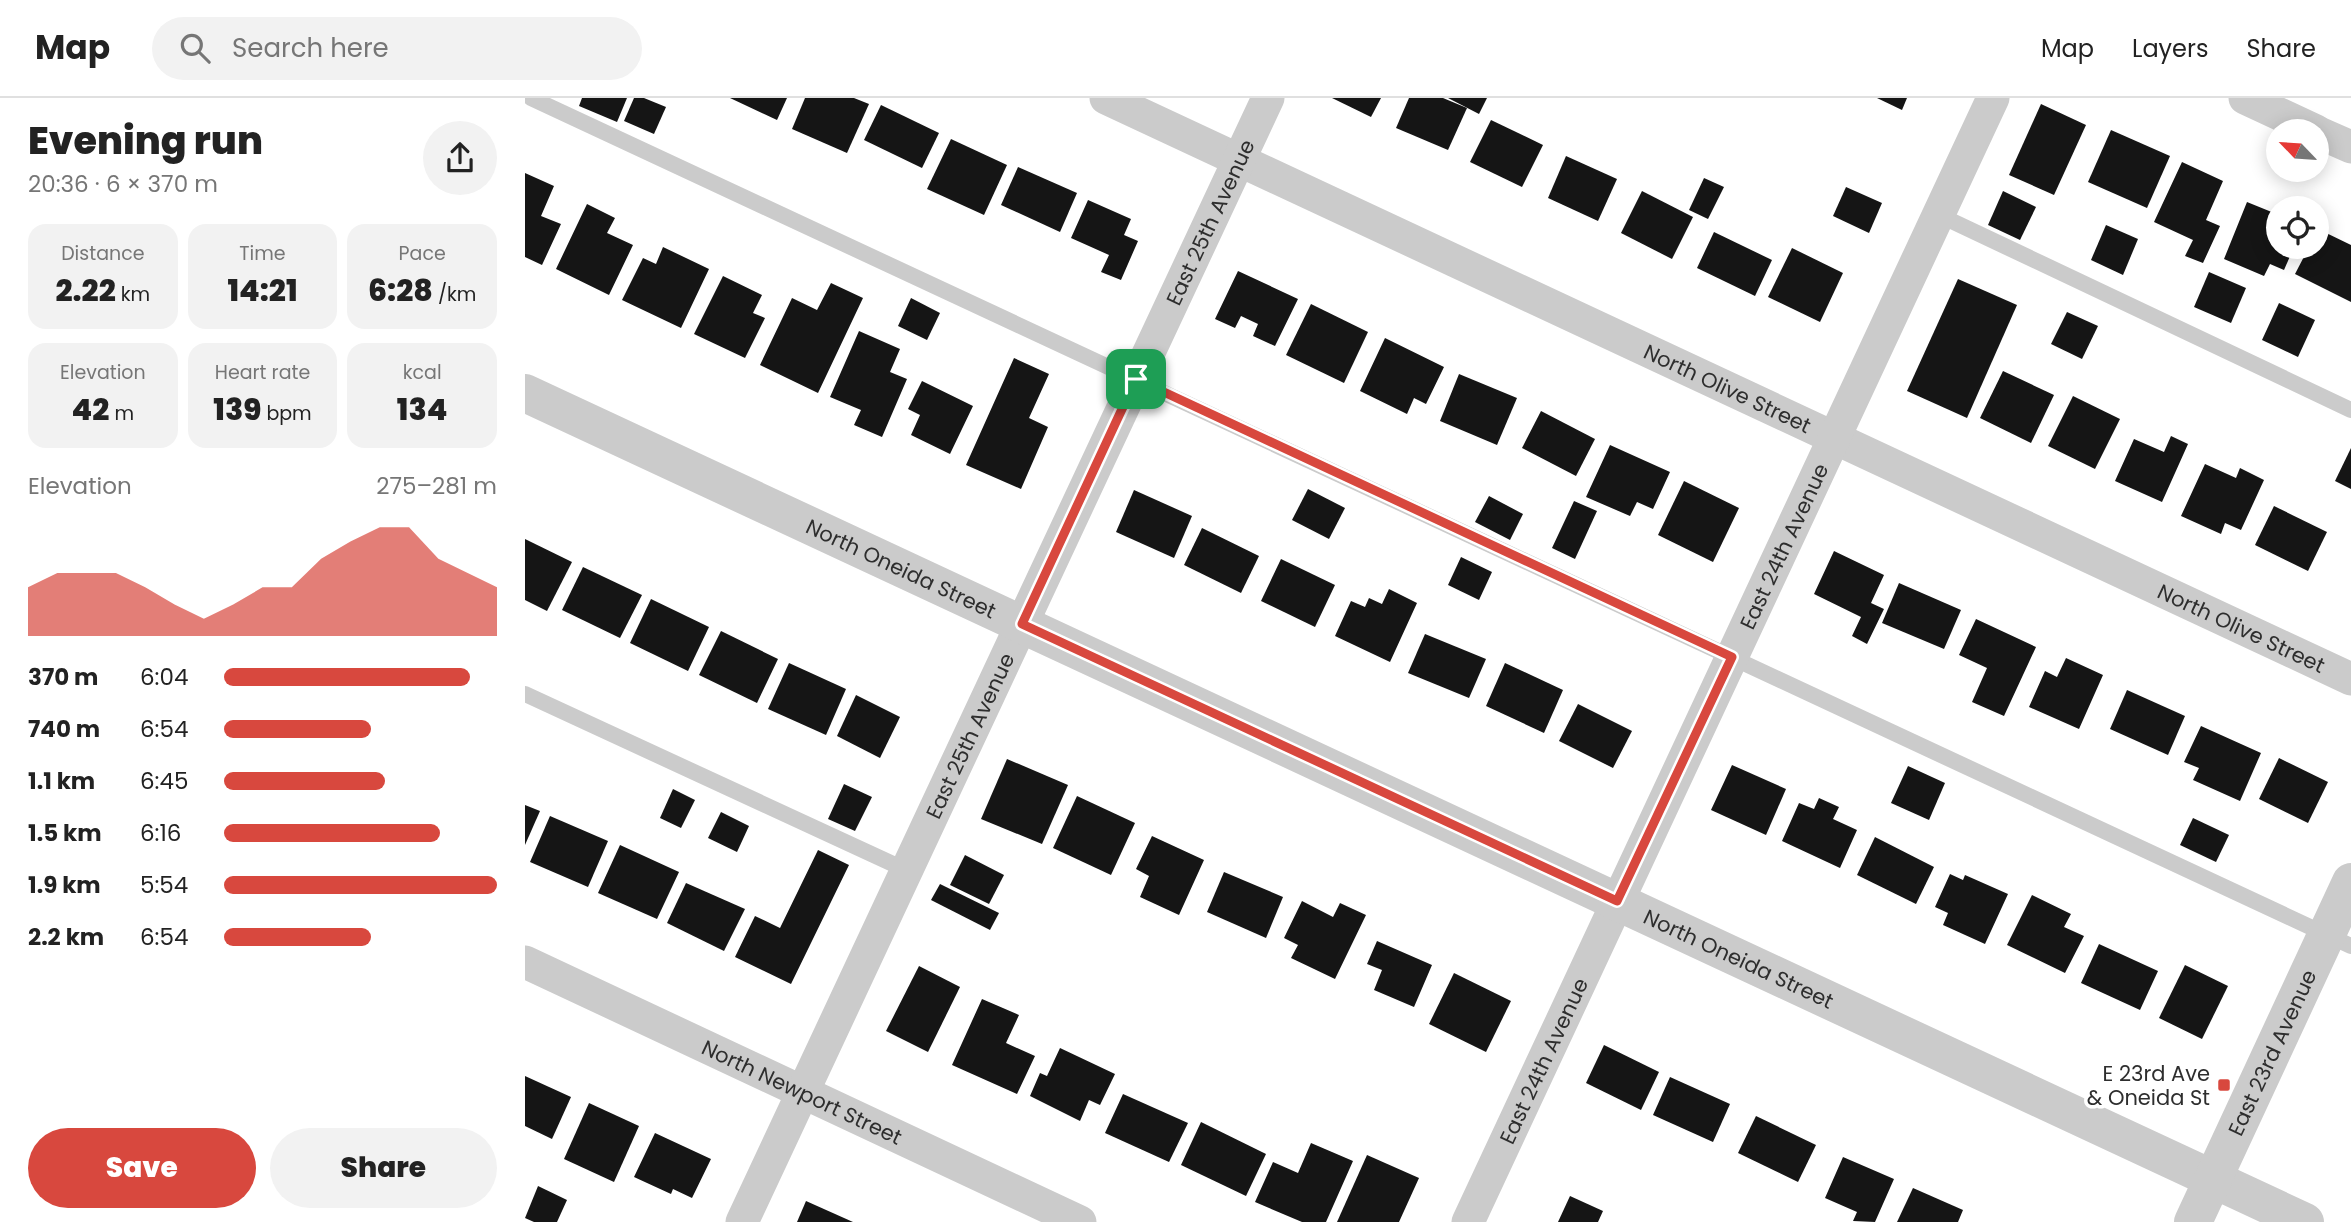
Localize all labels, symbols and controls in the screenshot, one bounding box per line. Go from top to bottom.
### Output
search box [152,17,642,80]
text: Map [35,24,110,71]
icon: search [176,29,214,67]
text: Search here [232,30,389,66]
text: Map [2041,32,2094,65]
text: Layers [2132,32,2208,65]
text: Share [2246,32,2316,65]
text: Evening run [28,114,263,167]
north arrow [2266,119,2329,182]
map controls [2266,119,2329,259]
button: share [423,121,497,195]
street label: East 25th Avenue [1159,134,1261,310]
text: 20:36 · 6 × 370 m [28,168,218,200]
button: locate [2266,196,2329,259]
text: Distance [61,240,144,267]
text: Time [239,240,286,267]
text: Pace [399,240,446,267]
text: 2.22 [55,269,116,312]
text: 14:21 [227,269,298,312]
text: 6:28 [368,269,433,312]
text: km [116,281,150,308]
text: /km [433,281,476,308]
street label: North Olive Street [1639,337,1816,440]
pin [1106,349,1166,409]
text: Elevation [60,359,146,386]
text: Heart rate [215,359,310,386]
text: kcal [403,359,442,386]
icon: arrive [1117,360,1155,398]
text: 42 [72,388,109,431]
text: 139 [213,388,261,431]
text: 134 [397,388,447,431]
text: m [109,400,134,427]
text: bpm [261,400,312,427]
street label: East 24th Avenue [1732,458,1835,634]
text: Elevation [28,470,132,502]
text: 275–281 m [376,470,497,502]
street label: North Oneida Street [801,511,1001,625]
street label: North Olive Street [2153,576,2330,679]
street label: East 25th Avenue [918,648,1021,823]
text: 370 m [28,661,98,693]
text: 6:04 [140,661,188,693]
text: 740 m [28,713,100,745]
text: 6:54 [140,713,188,745]
text: 1.1 km [28,765,95,797]
text: 6:45 [140,765,188,797]
text: 1.5 km [28,817,102,849]
text: 6:16 [140,817,181,849]
text: 1.9 km [28,869,101,901]
text: 5:54 [140,869,188,901]
street label: North Oneida Street [1639,902,1839,1015]
text: 2.2 km [28,921,104,953]
text: 6:54 [140,921,188,953]
street label: East 23rd Avenue [2221,965,2323,1140]
street label: East 24th Avenue [1492,973,1595,1148]
street label: North Newport Street [697,1032,907,1151]
place label: E 23rd Ave & Oneida St [2087,1059,2210,1112]
marker: E 23rd Ave & Oneida St [2216,1077,2232,1093]
button: Save [28,1128,256,1208]
button: Share [270,1128,497,1208]

